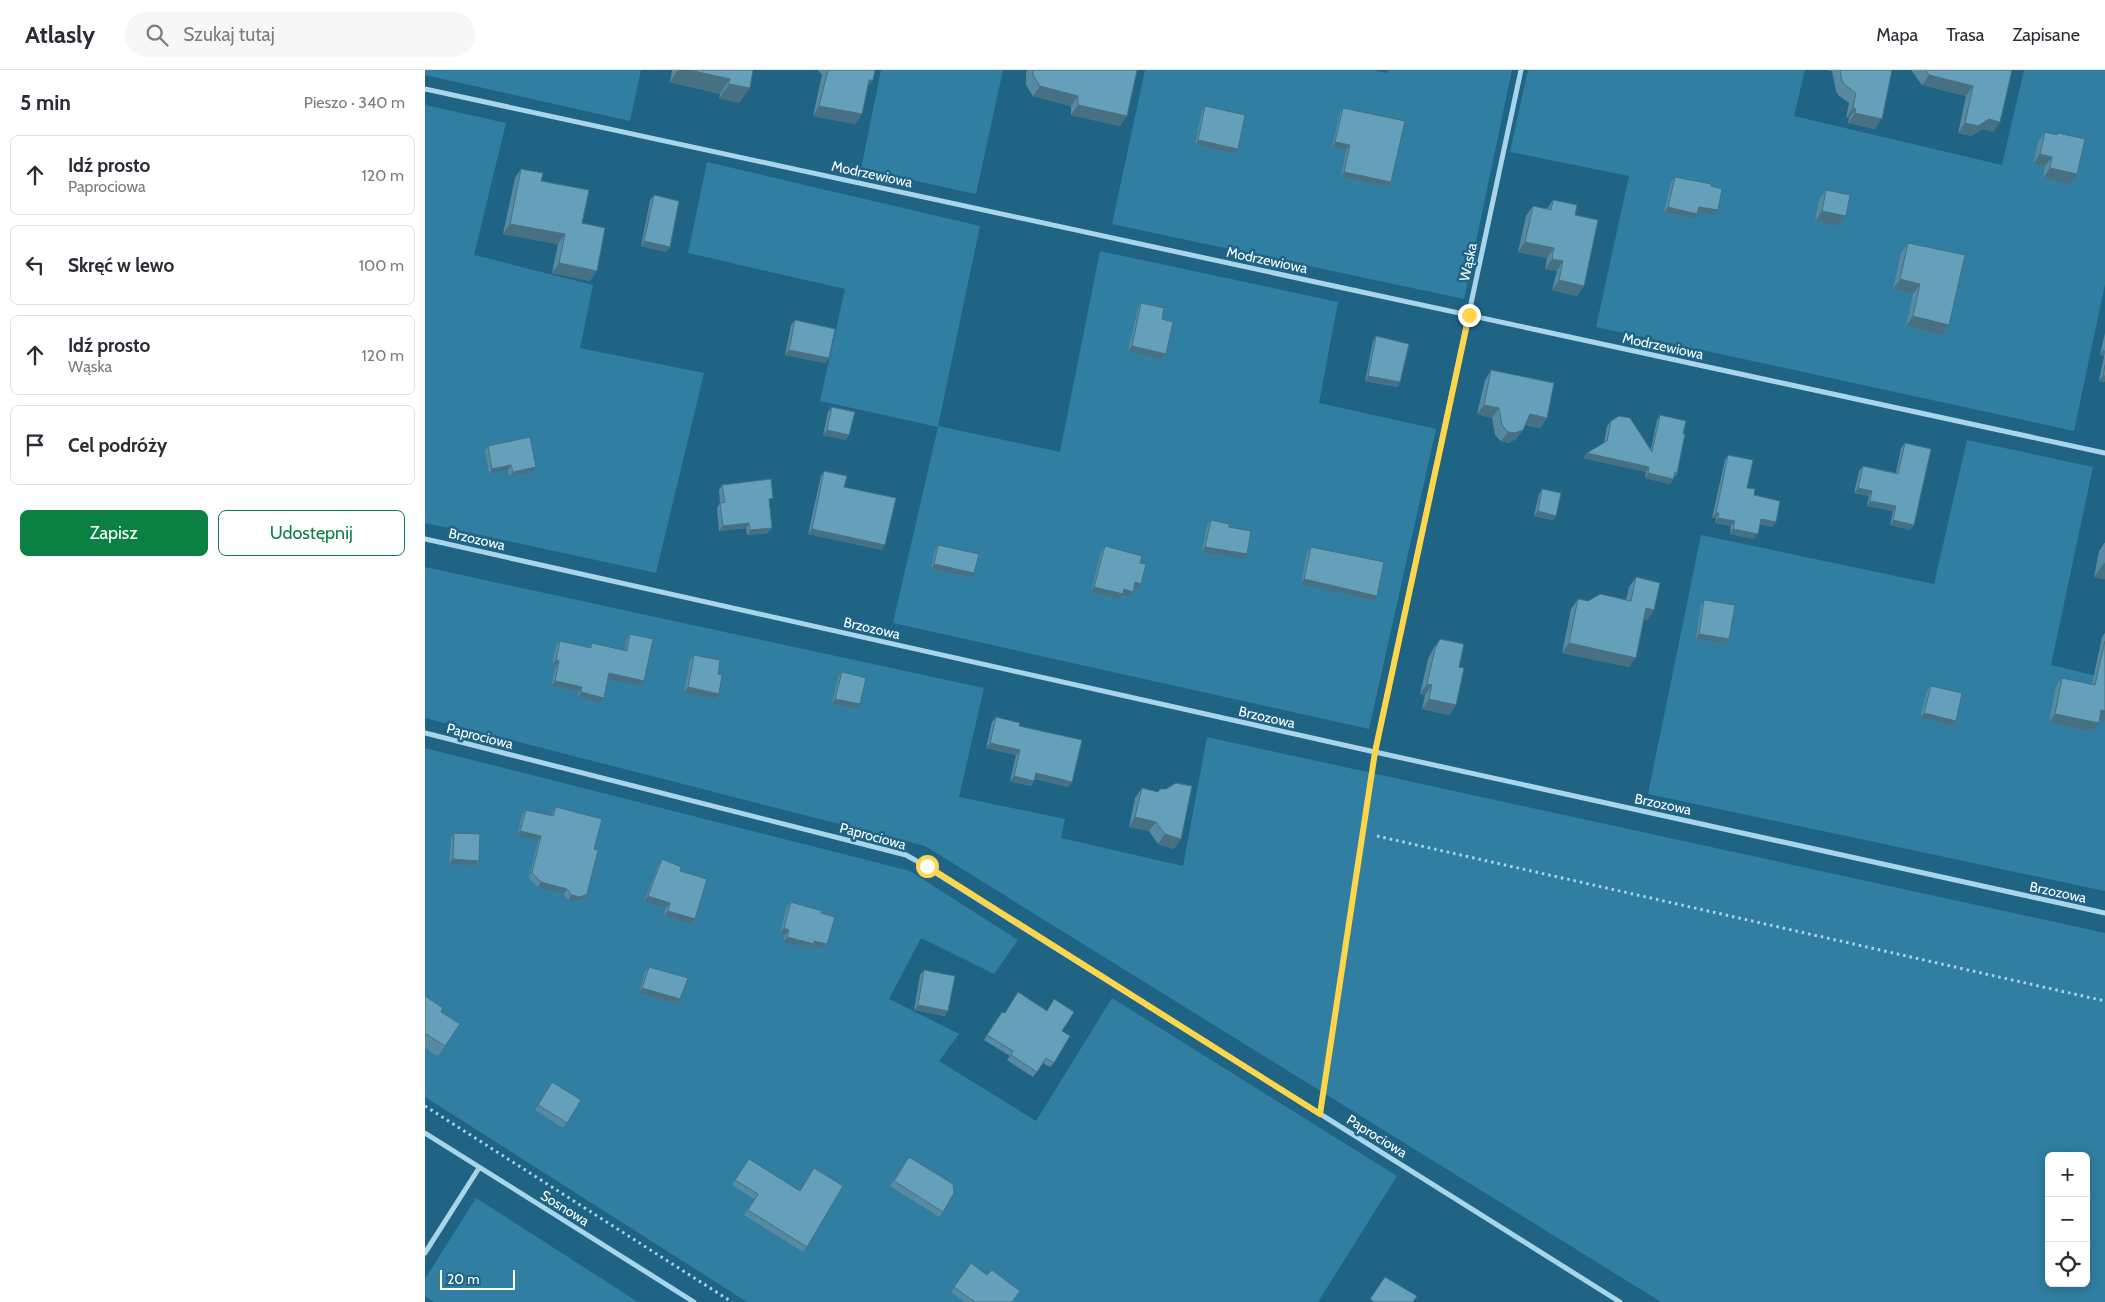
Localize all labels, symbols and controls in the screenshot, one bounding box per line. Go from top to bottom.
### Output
search box [125,12,475,57]
text: Atlasly [25,20,95,49]
icon: search [143,21,171,49]
text: Szukaj tutaj [183,23,275,46]
text: Mapa [1876,24,1918,46]
text: Trasa [1946,24,1984,46]
text: Zapisane [2012,24,2080,46]
text: 5 min [20,90,71,115]
text: Pieszo · 340 m [304,93,405,112]
text: Idź prosto [68,154,150,177]
street label: Modrzewiowa [830,157,914,191]
icon: ahead [21,161,49,189]
text: 120 m [362,166,404,185]
text: Paprociowa [68,177,146,196]
street label: Wąska [1455,241,1481,283]
street label: Modrzewiowa [1225,243,1309,277]
icon: left [21,251,49,279]
text: Skręć w lewo [68,254,174,277]
text: 100 m [359,256,404,275]
route end [1458,304,1481,327]
street label: Modrzewiowa [1621,329,1705,363]
text: Idź prosto [68,334,150,357]
icon: ahead [21,341,49,369]
text: 120 m [362,346,404,365]
text: Wąska [68,357,112,376]
icon: arrive [21,431,49,459]
text: Cel podróży [68,434,167,457]
button: Zapisz [20,510,208,556]
button: Udostępnij [218,510,405,556]
street label: Brzozowa [447,524,507,554]
street label: Brzozowa [842,613,902,643]
street label: Brzozowa [1237,702,1297,732]
street label: Paprociowa [445,719,515,753]
street label: Brzozowa [1633,789,1693,819]
street label: Paprociowa [838,819,908,854]
route start [916,855,939,878]
street label: Brzozowa [2028,877,2088,907]
street label: Paprociowa [1343,1110,1411,1162]
map controls [2045,1152,2090,1287]
button: + [2045,1152,2090,1197]
street label: Sosnowa [537,1186,593,1230]
button: − [2045,1197,2090,1242]
button: locate [2045,1242,2090,1287]
scale bar [440,1267,515,1290]
text: 20 m [447,1270,480,1288]

